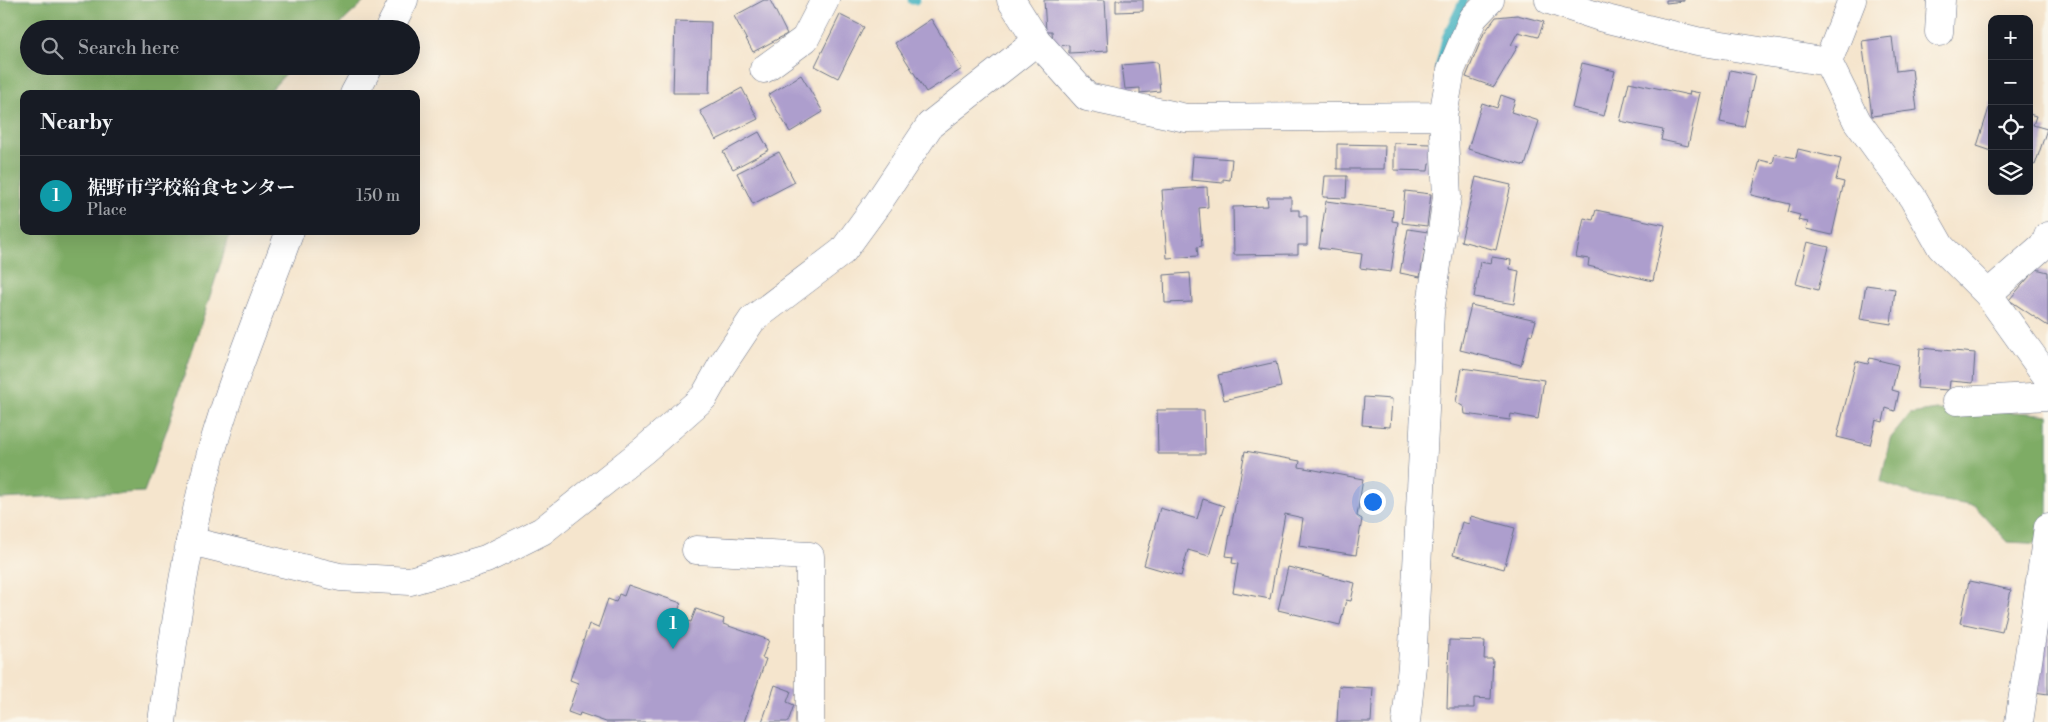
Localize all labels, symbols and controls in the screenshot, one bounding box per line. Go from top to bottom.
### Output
map controls [1988,15,2033,195]
button: + [1988,15,2033,60]
search box [20,20,420,75]
icon: search [38,34,66,62]
text: Search here [78,36,179,60]
button: − [1988,60,2033,105]
button: locate [1988,105,2033,150]
text: Nearby [40,110,113,136]
button: layers [1988,150,2033,195]
text: 裾野市学校給食センター [87,176,295,200]
text: 1 [52,186,60,206]
text: 150 m [356,186,400,206]
text: Place [87,200,127,220]
your location [1360,489,1386,515]
pin: 1 [657,608,689,649]

